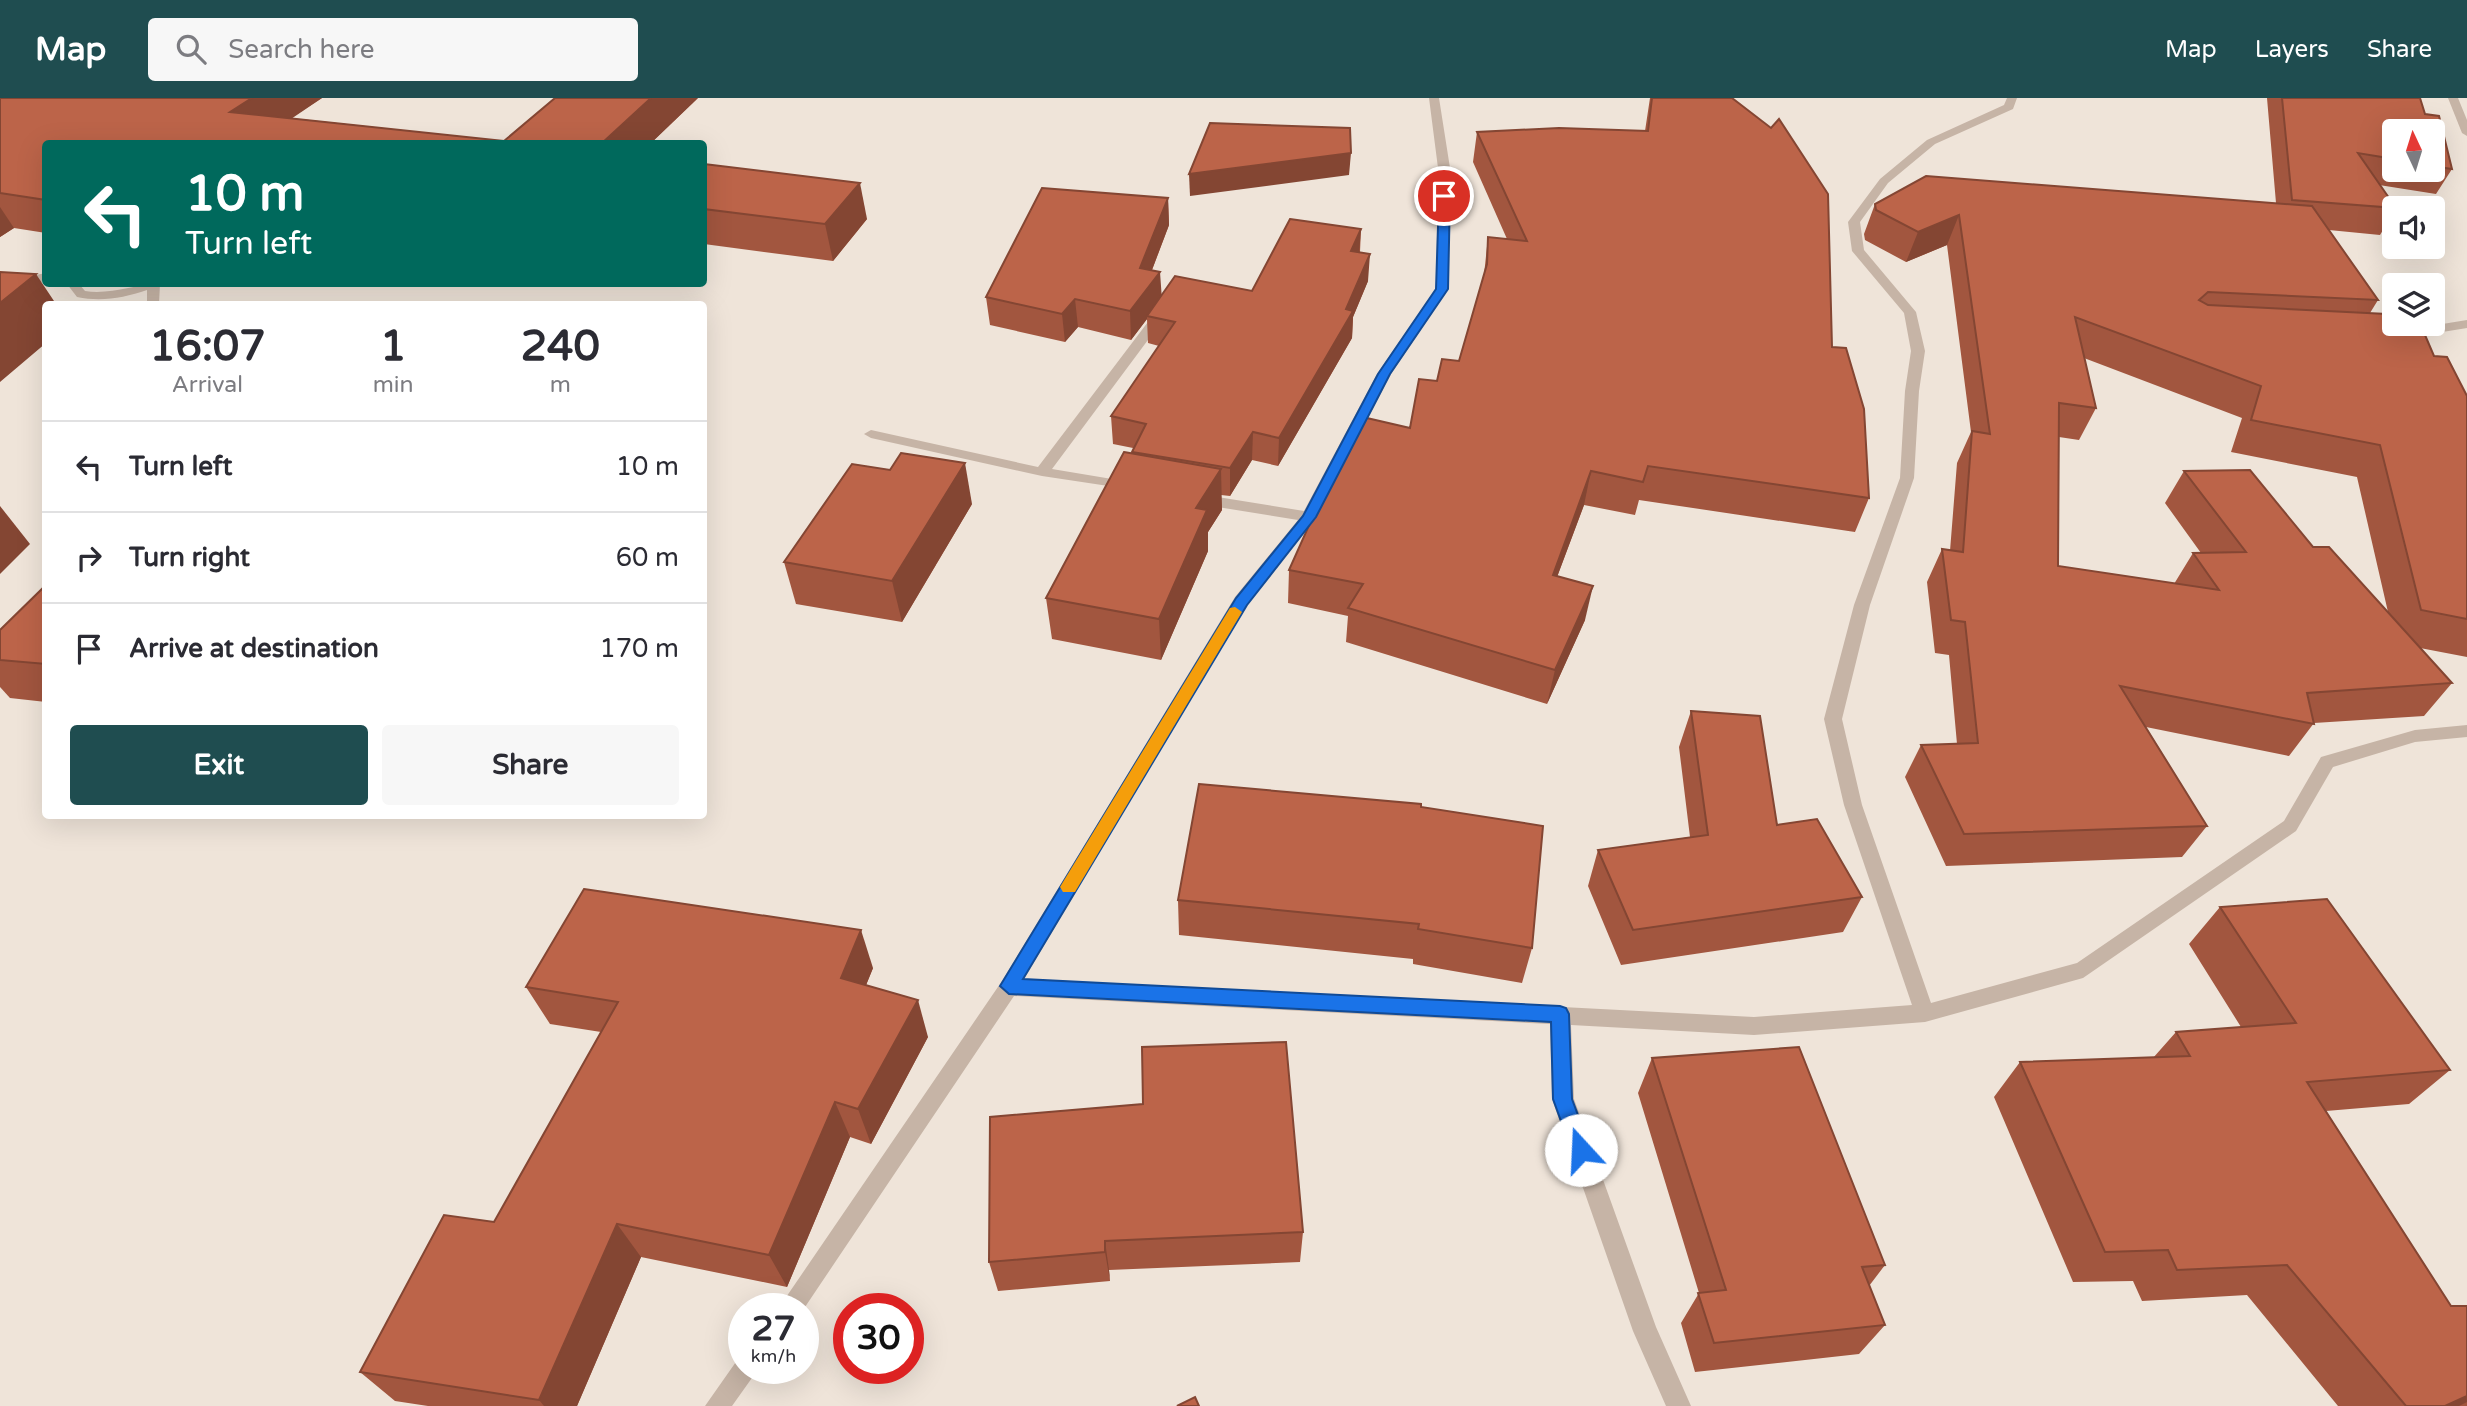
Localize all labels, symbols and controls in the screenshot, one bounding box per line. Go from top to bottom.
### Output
search box [148,18,638,81]
text: Map [35,30,106,69]
icon: search [172,30,210,68]
text: Search here [228,34,374,65]
text: Map [2165,35,2217,64]
text: Layers [2255,35,2329,64]
text: Share [2367,35,2432,64]
north arrow [2382,119,2445,182]
map controls [2382,119,2445,336]
text: 10 m [185,165,304,224]
pin [1414,166,1474,226]
icon: left [70,168,161,259]
icon: arrive [1425,177,1463,215]
button: sound [2382,196,2445,259]
text: Turn left [185,225,312,263]
button: layers [2382,273,2445,336]
text: 16:07 [149,321,266,372]
text: 1 [380,321,406,372]
text: 240 [521,321,600,372]
text: Arrival [172,371,243,399]
text: min [373,371,414,399]
text: m [550,371,571,399]
icon: left [70,448,108,486]
text: Turn left [129,451,232,482]
text: 10 m [616,451,679,482]
icon: right [70,539,108,577]
text: Turn right [129,542,250,573]
text: 60 m [616,542,679,573]
icon: arrive [70,630,108,668]
text: Arrive at destination [129,633,379,664]
text: 170 m [599,633,679,664]
button: Exit [70,725,368,805]
button: Share [382,725,679,805]
position arrow [1544,1113,1618,1187]
speed limit sign: 30 [833,1293,924,1384]
text: 27 [752,1308,795,1350]
text: km/h [751,1345,796,1367]

